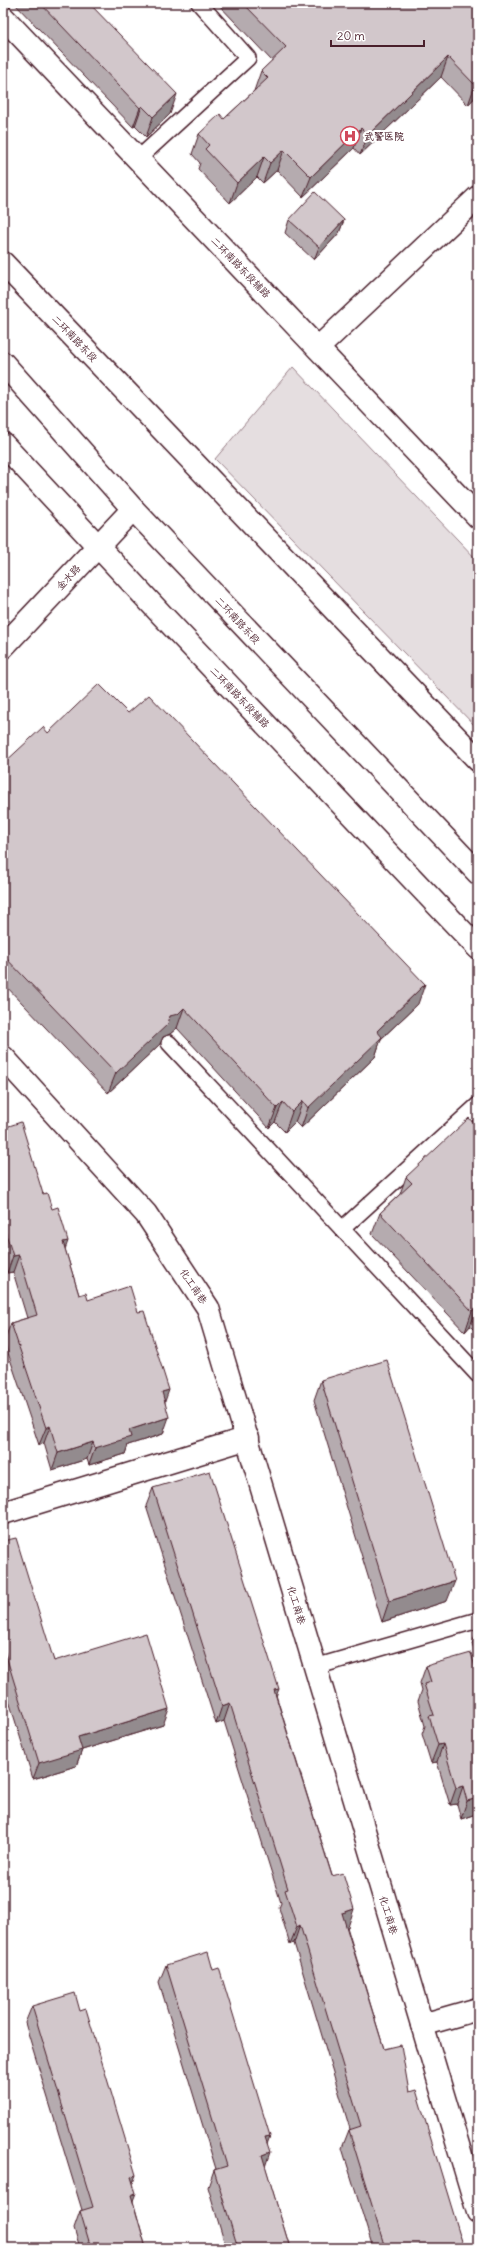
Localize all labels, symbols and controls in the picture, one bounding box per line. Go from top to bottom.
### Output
scale bar [331,22,424,48]
text: 20 m [337,28,365,43]
hospital icon: 武警医院 [339,125,361,147]
place label: 武警医院 [364,130,404,143]
street label: 二环南路东段辅路 [208,234,273,301]
street label: 二环南路东段 [49,312,100,364]
street label: 金水路 [53,562,83,593]
street label: 二环南路东段 [212,594,263,647]
street label: 二环南路东段辅路 [207,664,272,731]
street label: 化工南巷 [177,1266,211,1307]
street label: 化工南巷 [284,1584,309,1627]
street label: 化工南巷 [376,1894,401,1937]

